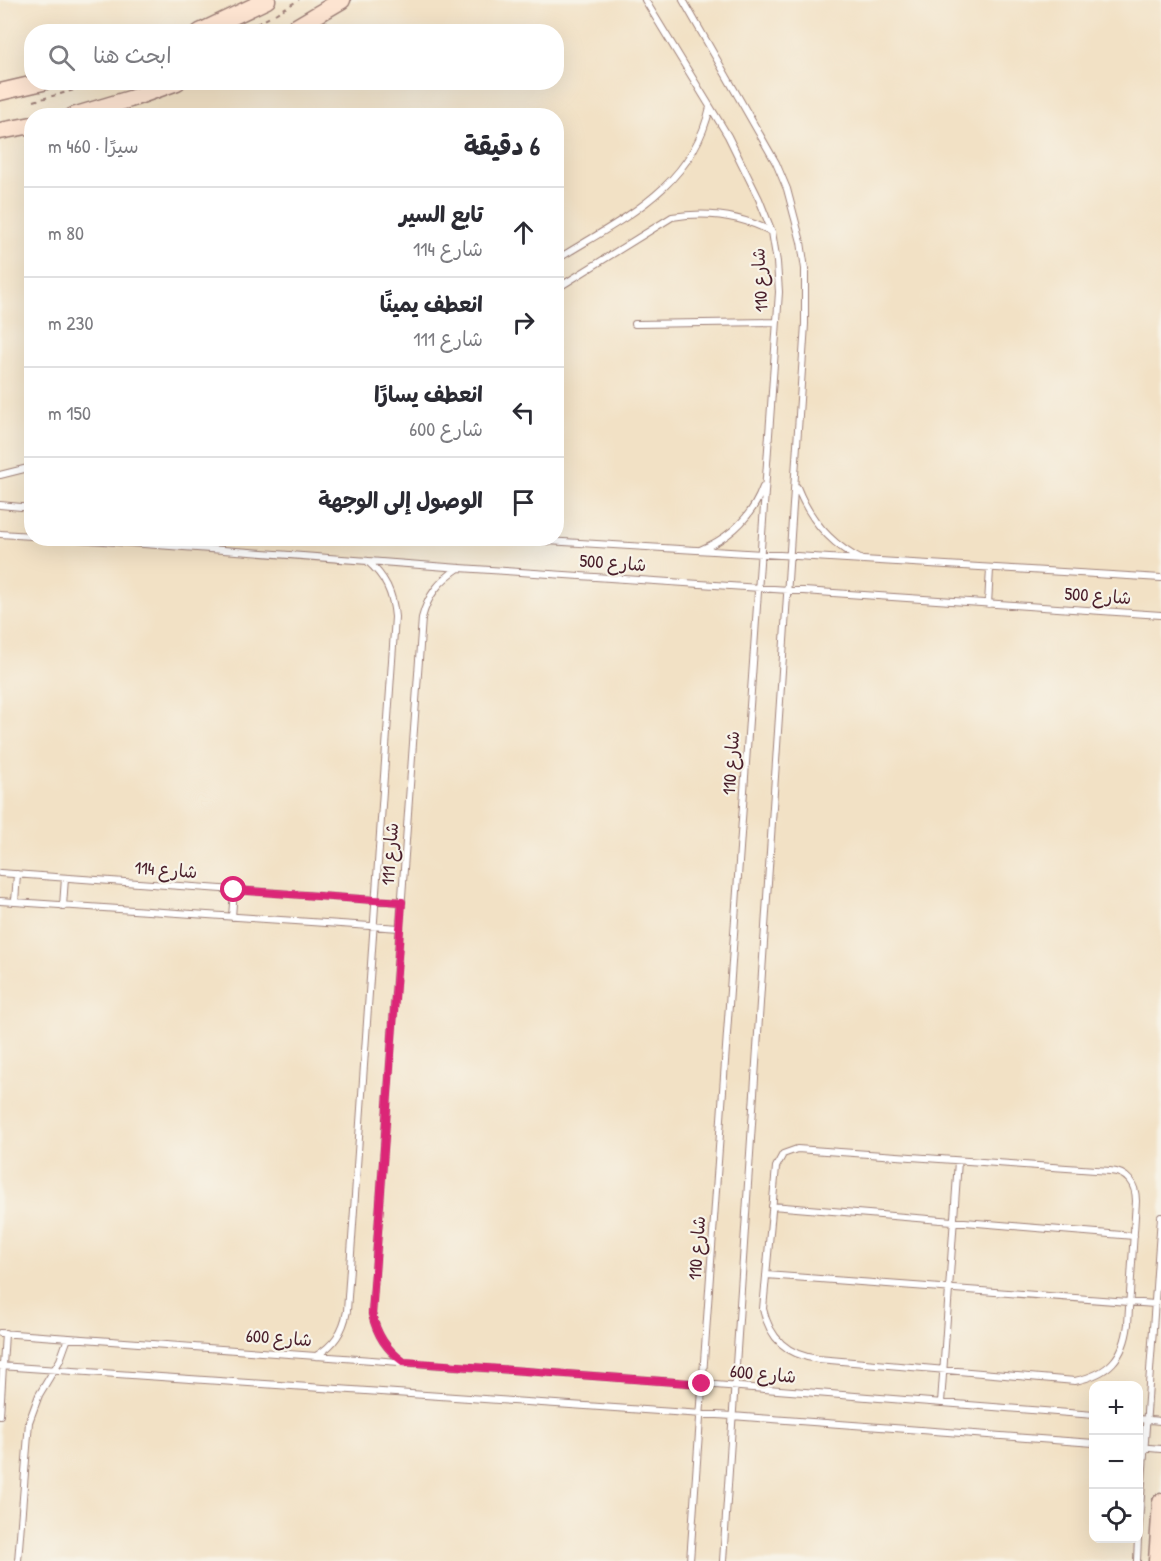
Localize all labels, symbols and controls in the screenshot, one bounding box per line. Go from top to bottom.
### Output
search box [24,24,564,90]
text: ابحث هنا [93,40,172,70]
icon: search [45,41,78,74]
text: 6 دقيقة [464,128,540,163]
text: سيرًا · 460 m [48,132,139,159]
text: تابع السير [400,199,483,229]
icon: ahead [507,216,540,249]
text: 80 m [48,219,84,246]
text: شارع 114 [413,235,483,262]
street label: شارع 110 [745,247,774,313]
text: انعطف يمينًا [380,289,483,319]
icon: right [507,306,540,339]
text: 230 m [48,309,94,336]
text: شارع 111 [413,325,483,352]
text: انعطف يسارًا [374,379,483,409]
icon: left [507,396,540,429]
text: 150 m [48,399,91,426]
text: شارع 600 [409,415,483,442]
text: الوصول إلى الوجهة [318,485,483,515]
icon: arrive [507,486,540,519]
street label: شارع 500 [579,548,647,577]
street label: شارع 500 [1064,581,1132,610]
street label: شارع 110 [716,730,745,796]
street label: شارع 111 [375,822,404,886]
street label: شارع 114 [134,855,198,884]
route start [220,876,246,902]
street label: شارع 110 [682,1215,711,1281]
street label: شارع 600 [245,1323,313,1352]
street label: شارع 600 [729,1358,797,1389]
route end [688,1370,714,1396]
map controls [1089,1381,1143,1543]
button: + [1089,1381,1143,1435]
button: − [1089,1435,1143,1489]
button: locate [1089,1489,1143,1543]

